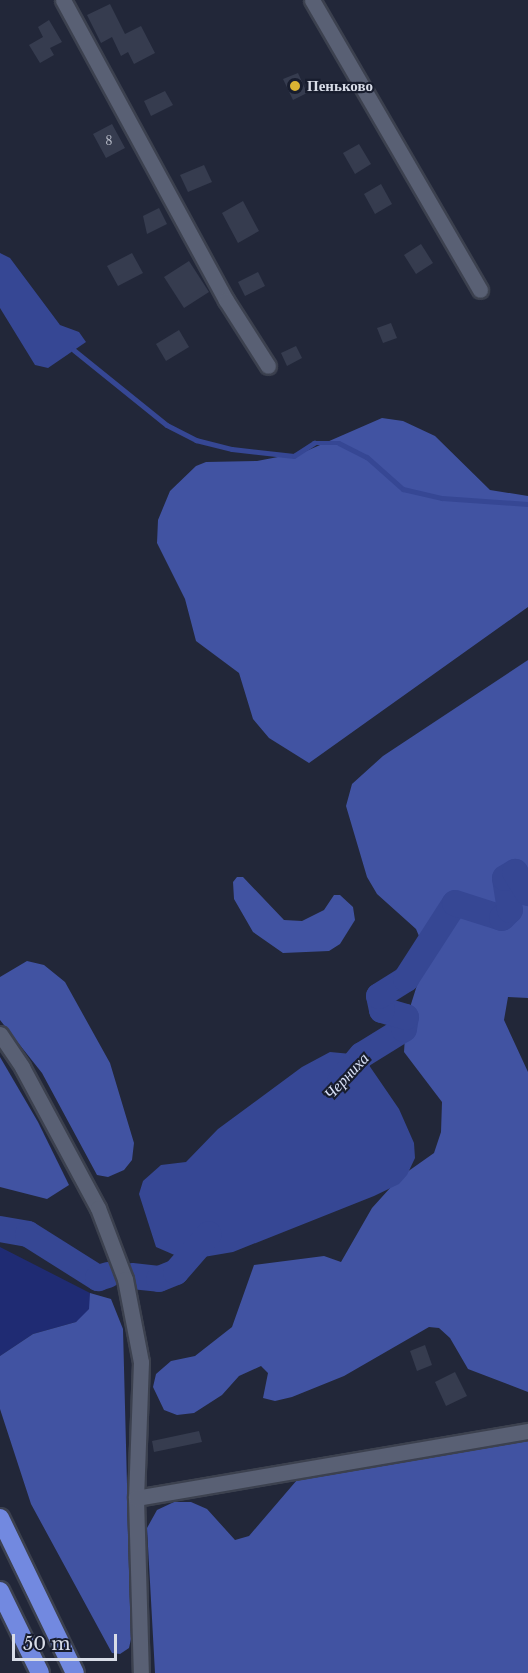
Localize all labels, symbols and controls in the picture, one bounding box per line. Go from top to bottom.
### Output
place label: Пеньково [307,77,373,95]
marker: Пеньково [288,79,302,93]
house number: 8 [105,134,113,148]
water label: Черниха [320,1049,372,1103]
scale bar [15,1622,120,1660]
text: 50 m [23,1633,71,1655]

